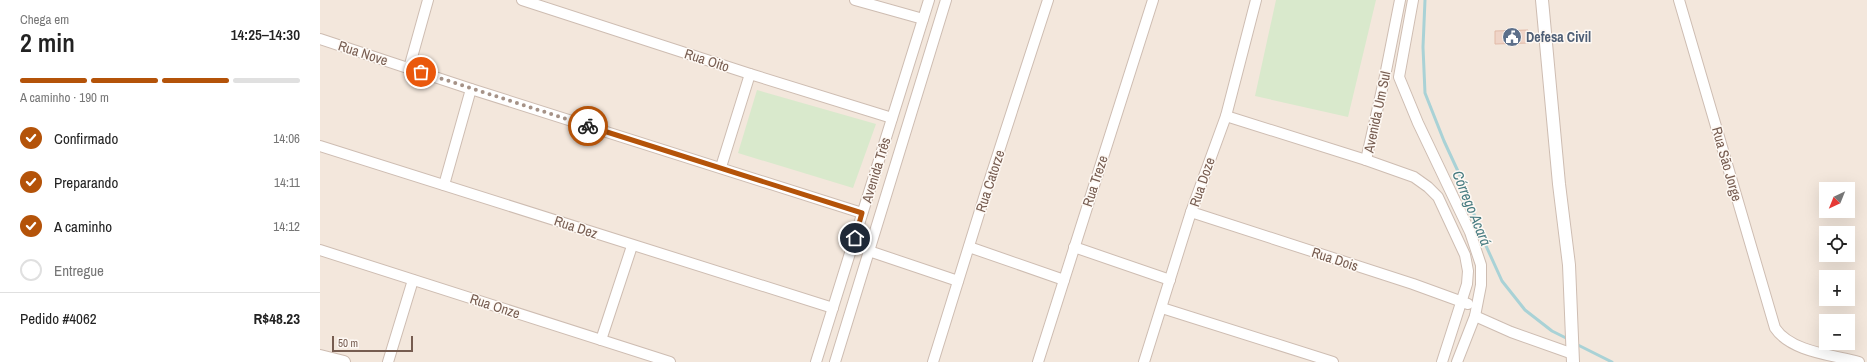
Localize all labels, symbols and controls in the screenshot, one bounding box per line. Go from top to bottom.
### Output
text: Chega em [20,11,69,28]
text: 14:25–14:30 [231,24,300,45]
text: 2 min [20,25,75,60]
public building icon: Defesa Civil [1501,26,1523,48]
place label: Defesa Civil [1526,28,1591,46]
street label: Rua Nove [336,37,390,69]
street label: Rua Oito [682,44,732,76]
pin [404,55,438,89]
icon: bag [410,61,432,83]
street label: Avenida Um Sul [1359,70,1394,155]
text: A caminho · 190 m [20,89,109,106]
courier [568,106,608,146]
icon: bike [577,115,599,137]
street label: Rua São Jorge [1708,125,1746,203]
icon: check [20,127,42,149]
text: Confirmado [54,128,118,149]
text: 14:06 [273,130,300,147]
street label: Avenida Três [857,135,895,206]
street label: Rua Catorze [971,148,1009,214]
street label: Rua Treze [1078,153,1112,209]
street label: Rua Doze [1185,155,1219,209]
water label: Córrego Acará [1447,167,1497,249]
icon: check [20,171,42,193]
text: Preparando [54,172,118,193]
text: 14:11 [274,174,300,191]
north arrow [1819,182,1855,218]
map controls [1819,182,1855,350]
street label: Rua Dez [552,212,600,243]
icon: check [20,215,42,237]
text: A caminho [54,216,112,237]
text: 14:12 [273,218,300,235]
pin [838,221,872,255]
button: locate [1819,226,1855,262]
icon: home [844,227,866,249]
street label: Rua Dois [1309,243,1361,275]
text: Entregue [54,260,104,281]
button: + [1819,270,1855,306]
street label: Rua Onze [468,289,522,323]
text: Pedido #4062 [20,308,97,329]
text: R$48.23 [253,308,300,329]
button: − [1819,314,1855,350]
scale bar [332,334,413,353]
text: 50 m [338,336,358,350]

